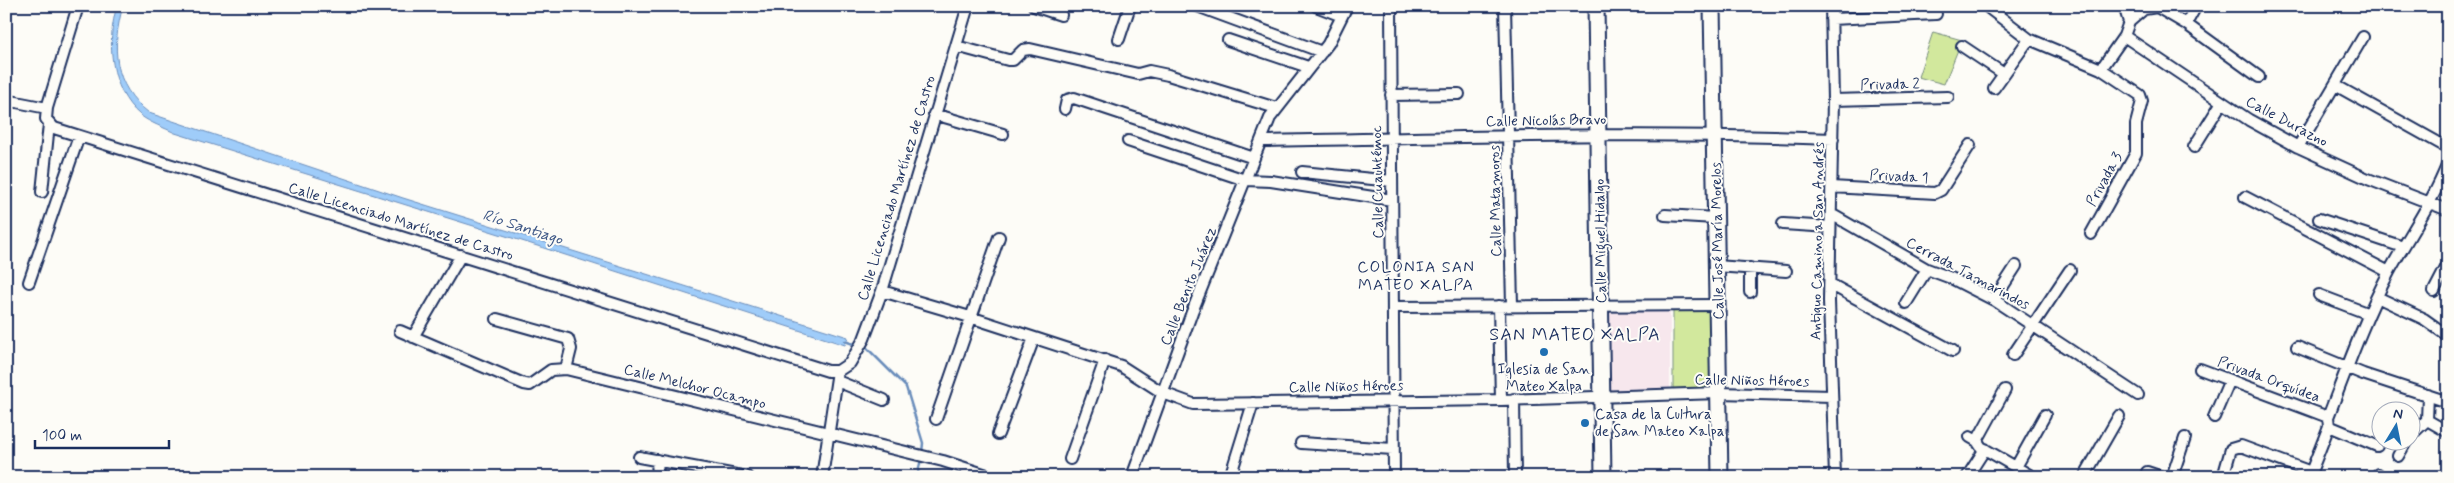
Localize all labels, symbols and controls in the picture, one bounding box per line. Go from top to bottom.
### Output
street label: Calle Licenciado Martínez de Castro [853,73,941,303]
street label: Privada 2 [1860,74,1920,96]
street label: Calle Durazno [2242,92,2331,152]
street label: Calle Nicolás Bravo [1485,110,1607,132]
street label: Calle Cuauhtémoc [1367,125,1389,239]
street label: Antiguo Camino a San Andrés [1806,141,1830,340]
street label: Calle Matamoros [1485,145,1507,257]
street label: Privada 3 [2082,149,2128,210]
street label: Calle José María Morelos [1707,162,1729,320]
street label: Privada 1 [1869,165,1929,189]
street label: Calle Licenciado Martínez de Castro [286,178,516,266]
street label: Calle Miguel Hidalgo [1590,178,1613,303]
water label: Río Santiago [480,205,566,250]
street label: Calle Benito Juárez [1156,224,1222,349]
street label: Cerrada Tamarindos [1902,233,2033,315]
district label: COLONIA SAN MATEO XALPA [1357,257,1475,296]
district label: SAN MATEO XALPA [1489,323,1661,347]
marker: Iglesia de San Mateo Xalpa [1538,346,1550,358]
street label: Privada Orquídea [2215,352,2323,408]
street label: Calle Melchor Ocampo [621,360,768,414]
place label: Iglesia de San Mateo Xalpa [1497,360,1591,397]
street label: Calle Niños Héroes [1694,370,1810,392]
street label: Calle Niños Héroes [1288,376,1404,398]
north arrow [2372,400,2422,450]
place label: Casa de la Cultura de San Mateo Xalpa [1595,405,1725,442]
text: N [2392,405,2404,424]
marker: Casa de la Cultura de San Mateo Xalpa [1579,417,1591,429]
scale bar [35,418,169,450]
text: 100 m [42,426,82,446]

